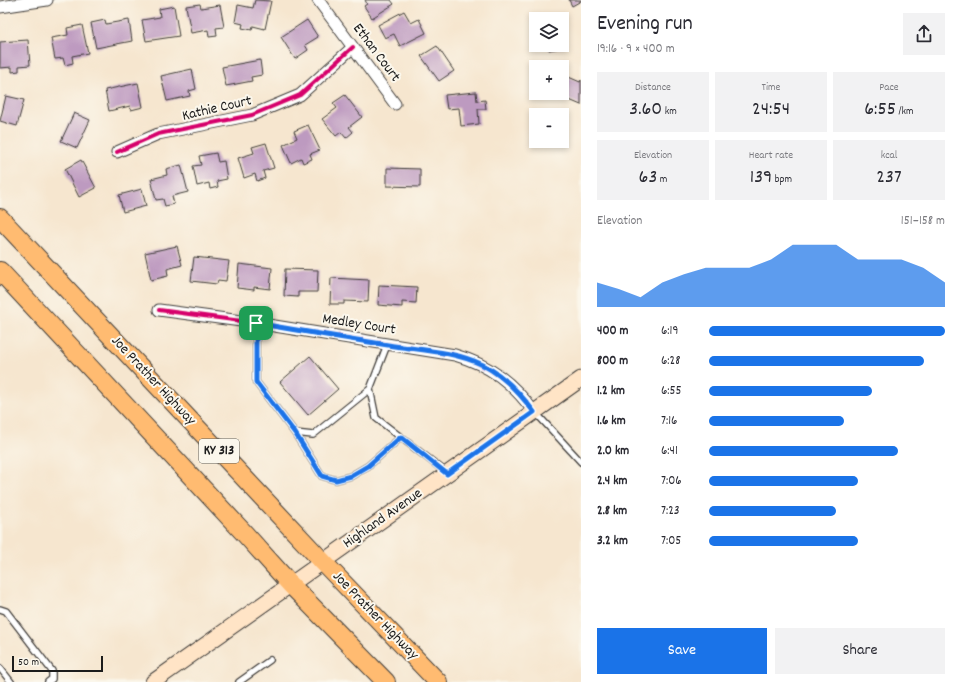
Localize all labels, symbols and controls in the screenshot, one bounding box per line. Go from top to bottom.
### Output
text: Evening run [597,9,693,40]
map controls [529,12,569,148]
button: layers [529,12,569,52]
button: share [903,13,945,55]
street label: Ethan Court [347,19,406,87]
text: 19:16 · 9 × 400 m [597,40,675,59]
button: + [529,60,569,100]
text: Distance [635,80,671,96]
text: Time [762,80,780,96]
text: Pace [879,80,899,96]
street label: Kathie Court [180,90,254,128]
text: 3.60 [629,96,662,124]
text: 24:54 [752,96,790,124]
text: 6:55 [864,96,896,124]
text: km [662,104,677,120]
text: /km [896,104,914,120]
button: − [529,108,569,148]
text: Elevation [634,148,672,164]
text: Heart rate [749,148,793,164]
text: kcal [881,148,897,164]
text: 63 [639,164,657,192]
text: 139 [750,164,772,192]
text: 237 [876,164,902,192]
text: m [657,172,667,188]
text: bpm [772,172,792,188]
text: Elevation [597,212,642,231]
text: 151–158 m [901,212,945,231]
pin [239,306,273,340]
street label: Medley Court [321,308,398,342]
icon: arrive [245,312,267,334]
text: 400 m [597,322,628,341]
text: 6:19 [661,322,678,341]
street label: Joe Prather Highway [105,331,201,432]
text: 800 m [597,352,628,371]
text: 6:28 [661,352,680,371]
text: 1.2 km [597,382,625,401]
text: 6:55 [661,382,682,401]
text: 1.6 km [597,412,626,431]
text: 7:16 [661,412,677,431]
road number: KY 313 [199,439,239,463]
text: 2.0 km [597,442,629,461]
text: 6:41 [661,442,678,461]
text: 2.4 km [597,472,627,491]
text: 7:06 [661,472,682,491]
street label: Highland Avenue [339,483,428,555]
text: 2.8 km [597,502,627,521]
text: 7:23 [661,502,680,521]
text: 3.2 km [597,532,628,551]
text: 7:05 [661,532,681,551]
street label: Joe Prather Highway [327,567,424,666]
button: Save [597,628,767,674]
button: Share [775,628,945,674]
scale bar [12,654,103,673]
text: 50 m [18,655,39,671]

